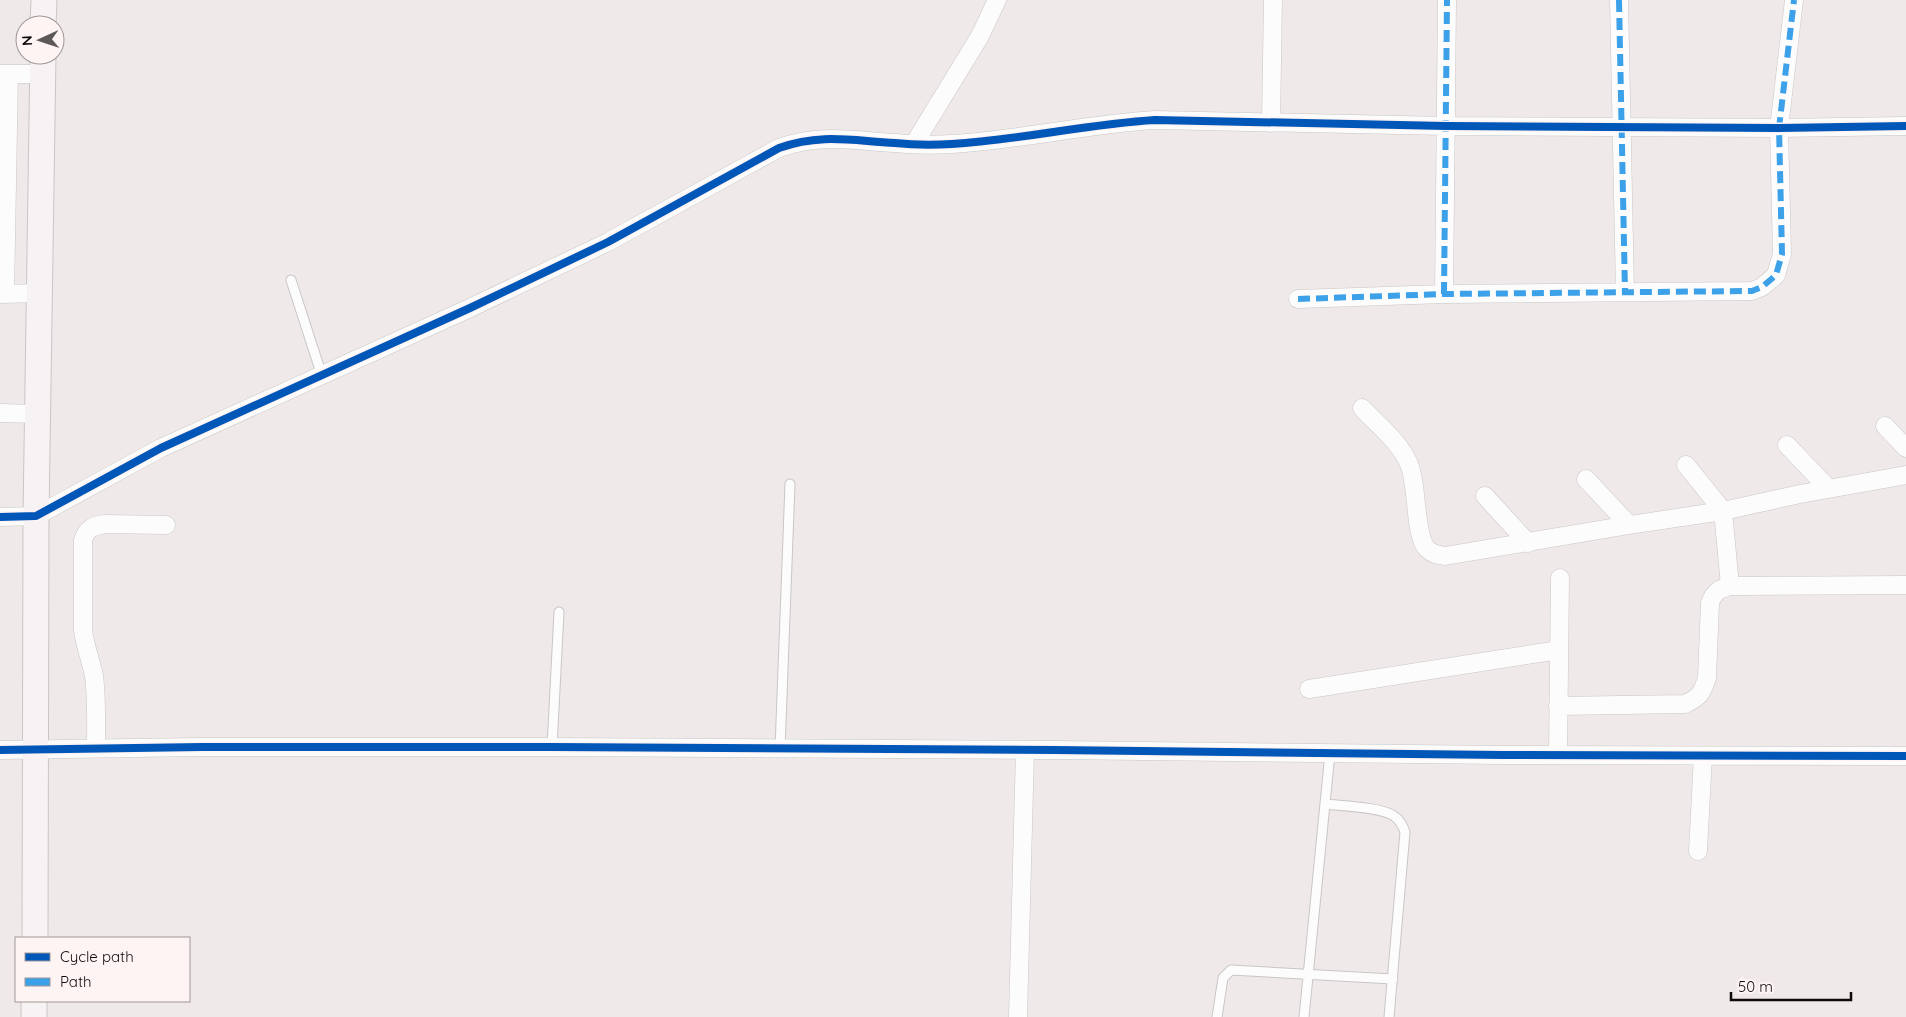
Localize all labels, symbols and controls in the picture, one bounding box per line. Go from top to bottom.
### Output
north arrow [15,15,65,65]
text: N [18,35,36,46]
legend [15,937,190,1002]
text: Cycle path [60,947,134,966]
scale bar [1731,970,1851,1002]
text: Path [60,972,92,991]
text: 50 m [1738,977,1773,996]

